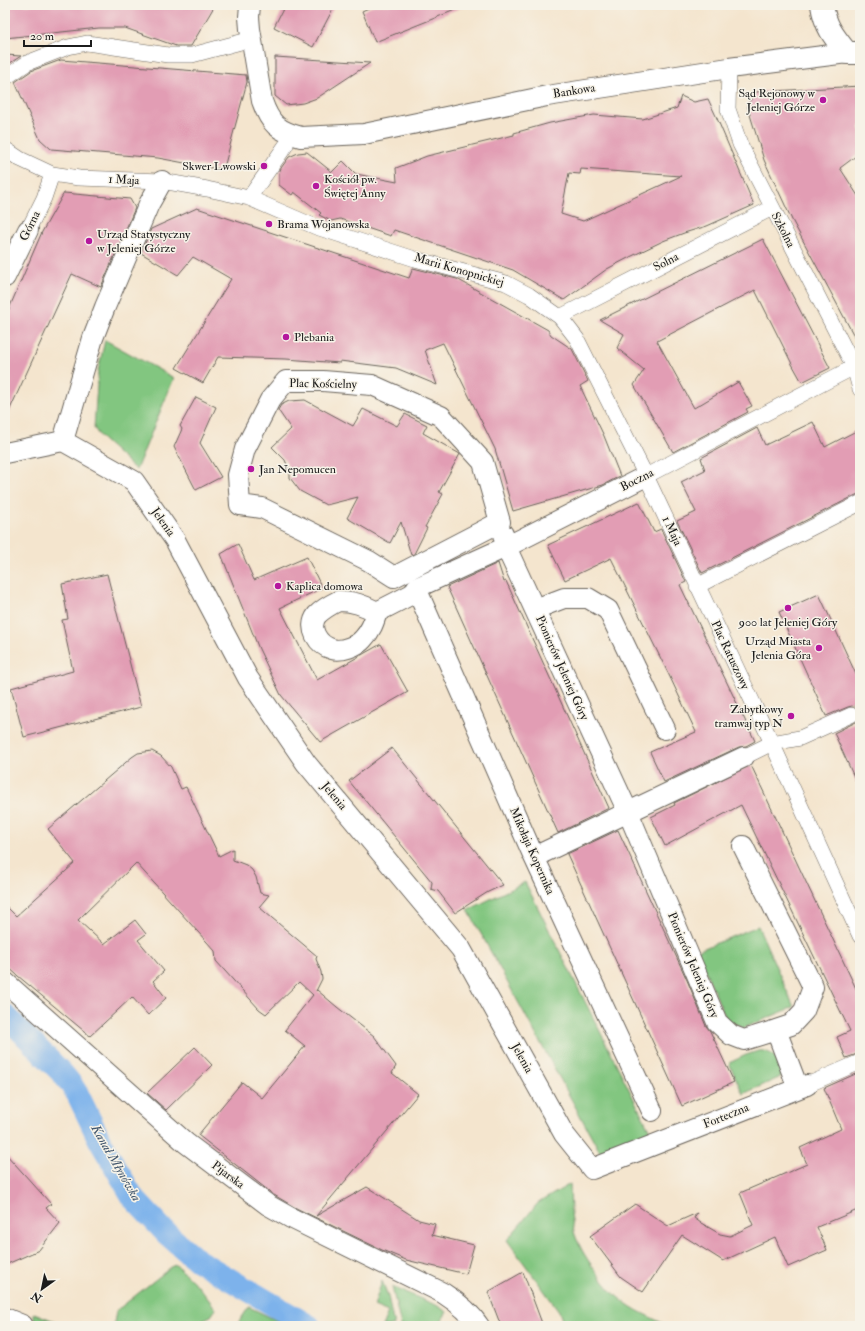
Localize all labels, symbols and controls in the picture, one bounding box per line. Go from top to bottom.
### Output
scale bar [24,22,91,48]
text: 20 m [30,29,55,44]
street label: Bankowa [552,80,597,102]
place label: Sąd Rejonowy w Jeleniej Górze [738,86,816,115]
marker: Sąd Rejonowy w Jeleniej Górze [818,95,828,105]
place label: Skwer Lwowski [182,159,256,174]
marker: Skwer Lwowski [259,161,269,171]
street label: 1 Maja [108,172,141,188]
place label: Kościół pw. Świętej Anny [324,172,386,201]
marker: Kościół pw. Świętej Anny [311,181,321,191]
street label: Górna [16,208,44,243]
street label: Szkolna [768,210,799,251]
place label: Brama Wojanowska [277,217,371,232]
marker: Brama Wojanowska [264,219,274,229]
place label: Urząd Statystyczny w Jeleniej Górze [97,227,191,256]
marker: Urząd Statystyczny w Jeleniej Górze [84,236,94,246]
street label: Solna [651,249,682,275]
street label: Marii Konopnickiej [412,250,506,290]
place label: Plebania [294,330,335,345]
marker: Plebania [281,332,291,342]
street label: Plac Kościelny [289,376,358,392]
place label: Jan Nepomucen [258,462,336,477]
marker: Jan Nepomucen [246,464,256,474]
street label: Boczna [618,465,657,495]
street label: Jelenia [147,504,179,540]
street label: 1 Maja [659,514,686,549]
place label: Kaplica domowa [286,579,364,594]
marker: Kaplica domowa [273,581,283,591]
marker: 900 lat Jeleniej Góry [783,603,793,613]
street label: Pionierów Jeleniej Góry [532,613,592,723]
place label: 900 lat Jeleniej Góry [738,615,838,630]
street label: Plac Ratuszowy [707,618,753,693]
place label: Urząd Miasta Jelenia Góra [745,634,812,663]
marker: Urząd Miasta Jelenia Góra [814,643,824,653]
place label: Zabytkowy tramwaj typ N [714,702,784,731]
marker: Zabytkowy tramwaj typ N [786,711,796,721]
street label: Jelenia [317,778,351,814]
street label: Mikołaja Kopernika [506,805,558,898]
street label: Pionierów Jeleniej Góry [664,910,722,1021]
street label: Jelenia [507,1039,537,1077]
street label: Forteczna [701,1100,752,1132]
water label: Kanał Młynówka [87,1121,144,1204]
street label: Pijarska [209,1158,248,1193]
north arrow [22,1269,62,1309]
text: N [28,1288,45,1306]

